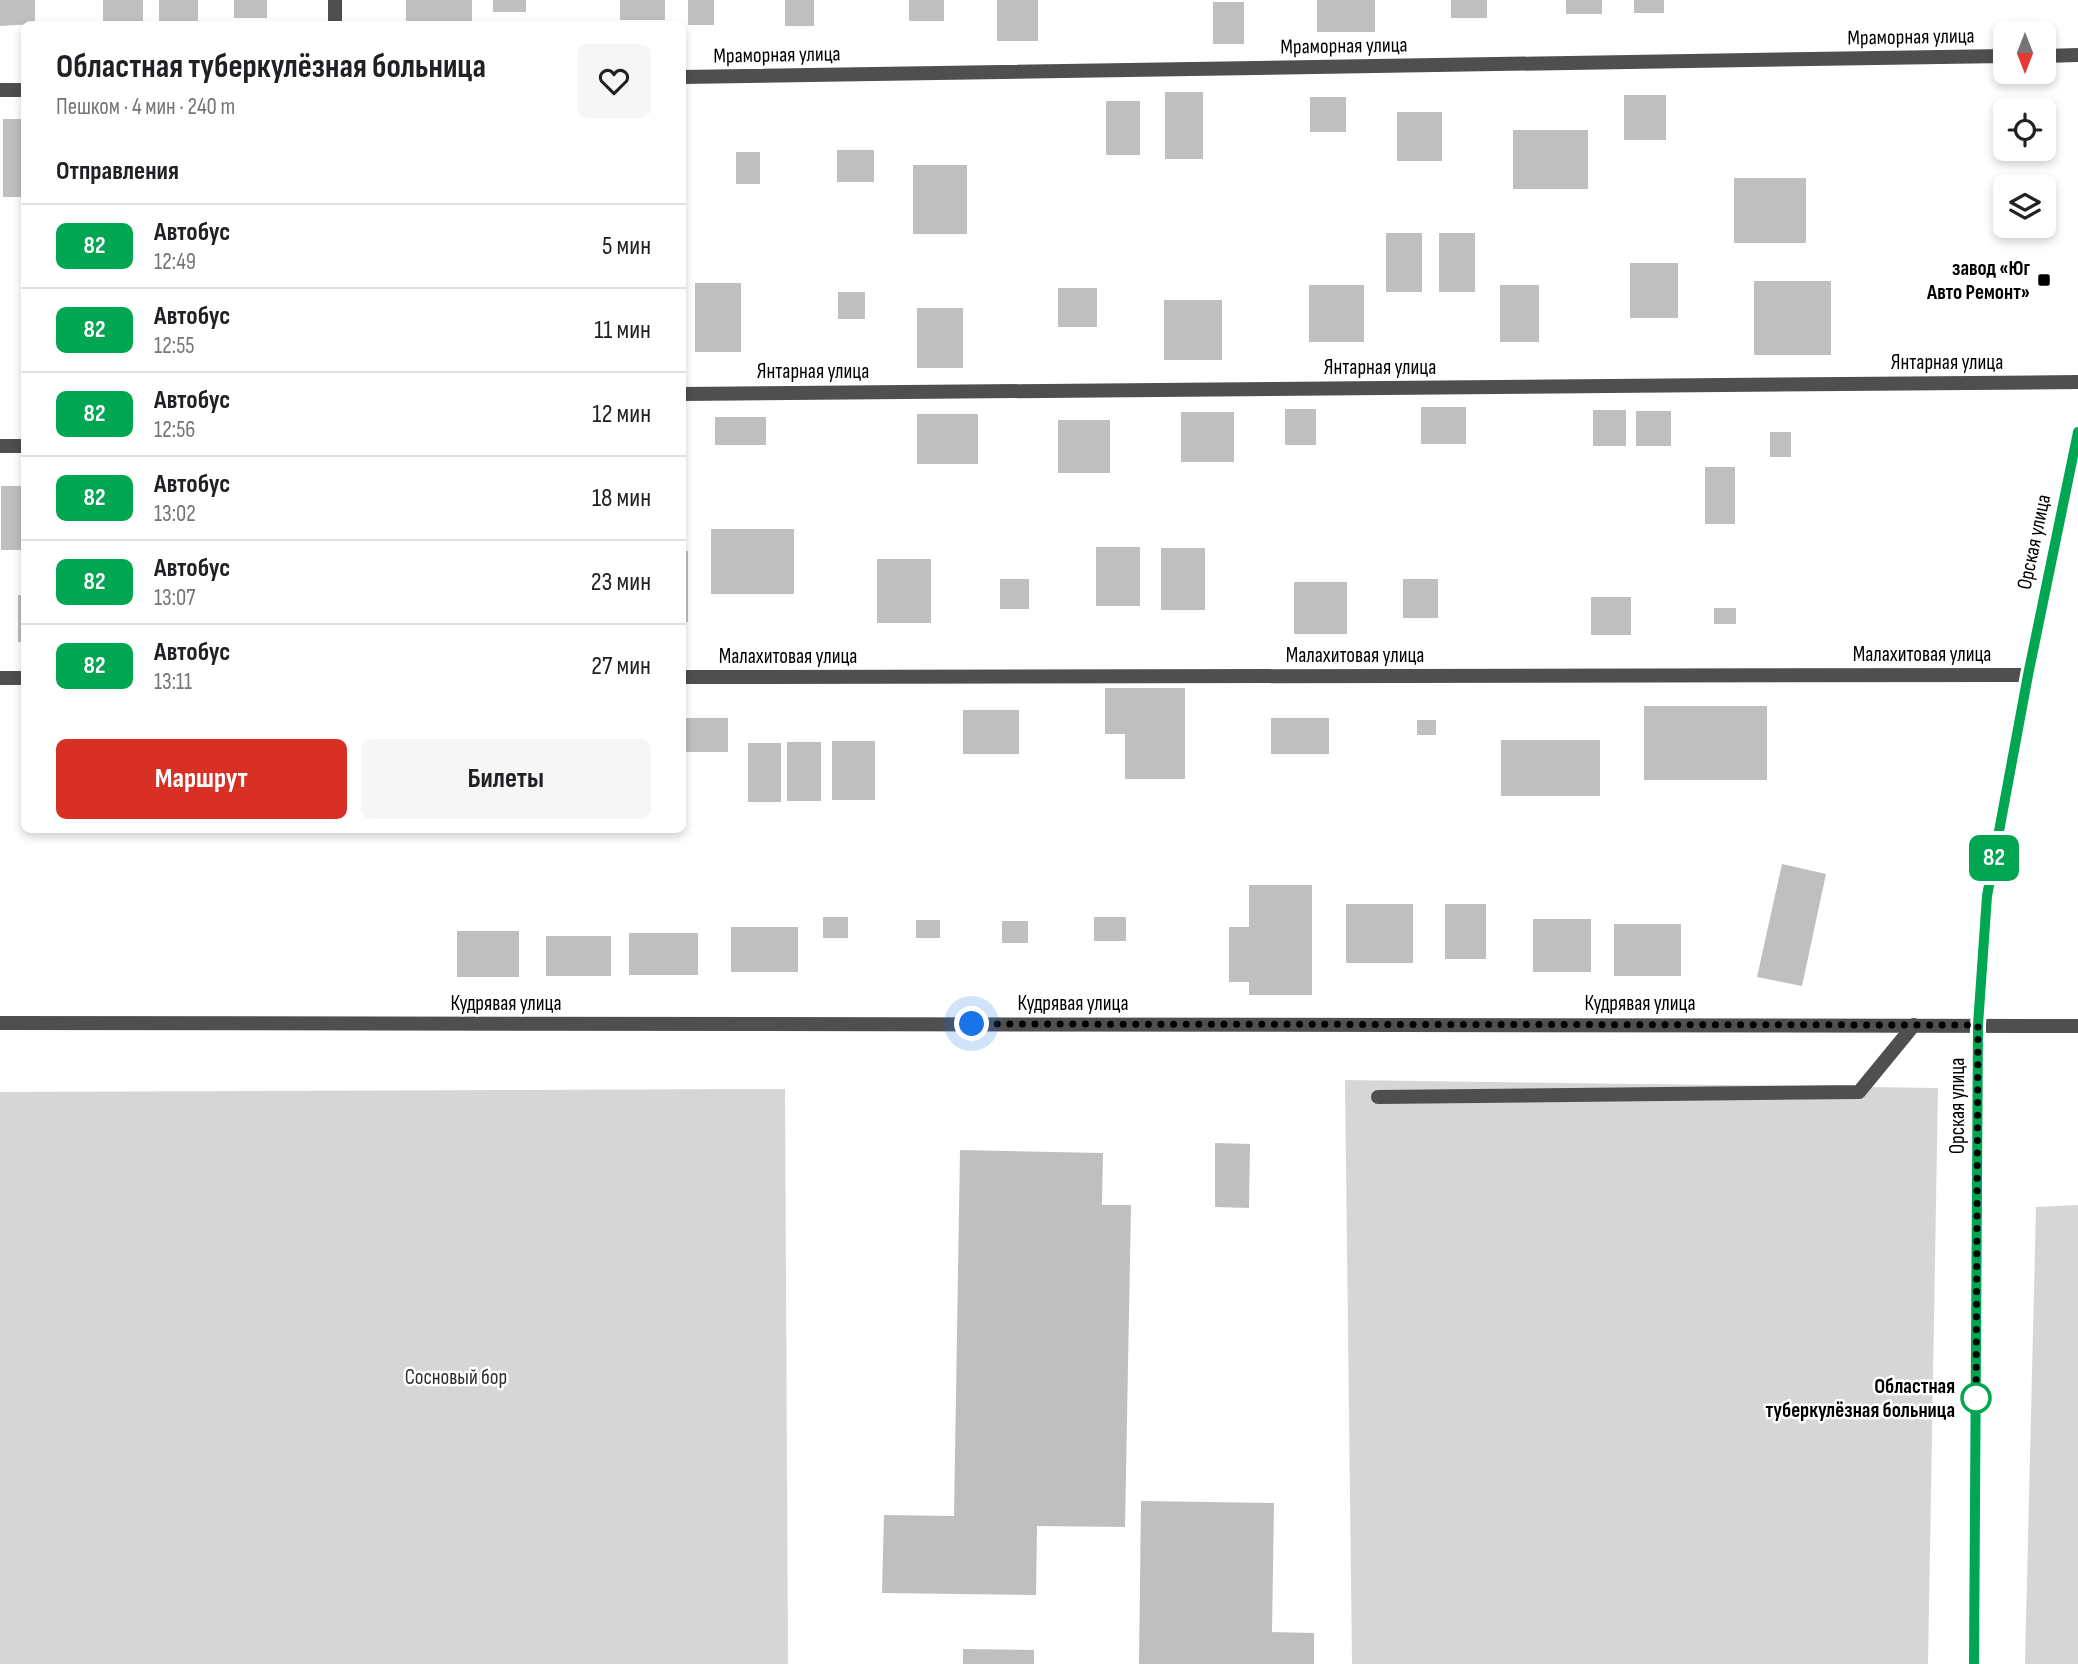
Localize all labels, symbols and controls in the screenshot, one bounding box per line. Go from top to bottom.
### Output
north arrow [1993,21,2056,84]
map controls [1993,21,2056,238]
street label: Мраморная улица [1847,23,1975,51]
street label: Мраморная улица [1280,32,1408,60]
street label: Мраморная улица [713,41,841,69]
button: heart [577,44,651,118]
text: Областная туберкулёзная больница [56,47,486,87]
text: Пешком · 4 мин · 240 m [56,93,235,121]
button: locate [1993,98,2056,161]
text: Отправления [56,156,179,187]
button: layers [1993,175,2056,238]
text: Автобус [154,217,230,248]
text: 82 [83,231,106,260]
text: 5 мин [602,231,651,262]
text: 12:49 [154,248,196,276]
place label: завод «Юг Авто Ремонт» [1926,256,2030,305]
marker: завод «Юг Авто Ремонт» [2036,272,2052,288]
text: Автобус [154,301,230,332]
text: 82 [83,315,106,344]
text: 11 мин [594,315,651,346]
text: 12:55 [154,332,195,360]
street label: Янтарная улица [1891,350,2003,375]
street label: Янтарная улица [1324,355,1436,380]
street label: Янтарная улица [757,359,869,384]
text: Автобус [154,385,230,416]
text: 82 [83,399,106,428]
text: 12 мин [592,399,651,430]
text: 12:56 [154,416,195,444]
text: Автобус [154,469,230,500]
text: 82 [83,483,106,512]
text: 18 мин [592,483,651,514]
street label: Орская улица [2012,492,2056,592]
text: 13:02 [154,500,196,528]
text: Автобус [154,553,230,584]
text: 82 [83,567,106,596]
text: 23 мин [591,567,651,598]
text: 13:07 [154,584,195,612]
text: Автобус [154,637,230,668]
street label: Малахитовая улица [1853,642,1991,667]
street label: Малахитовая улица [1286,643,1424,668]
street label: Малахитовая улица [719,644,857,669]
text: 82 [83,651,106,680]
text: 27 мин [591,651,651,682]
text: 13:11 [154,668,192,696]
button: Маршрут [56,739,347,819]
button: Билеты [361,739,651,819]
line badge: 82 [1962,835,2025,881]
text: 82 [1983,843,2005,872]
street label: Кудрявая улица [450,991,562,1016]
street label: Кудрявая улица [1017,991,1129,1016]
street label: Кудрявая улица [1584,991,1696,1016]
your location [954,1006,989,1041]
street label: Орская улица [1945,1058,1970,1154]
park label: Сосновый бор [405,1365,507,1390]
place label: Областная туберкулёзная больница [1766,1374,1955,1423]
marker: Областная туберкулёзная больница [1961,1383,1991,1413]

